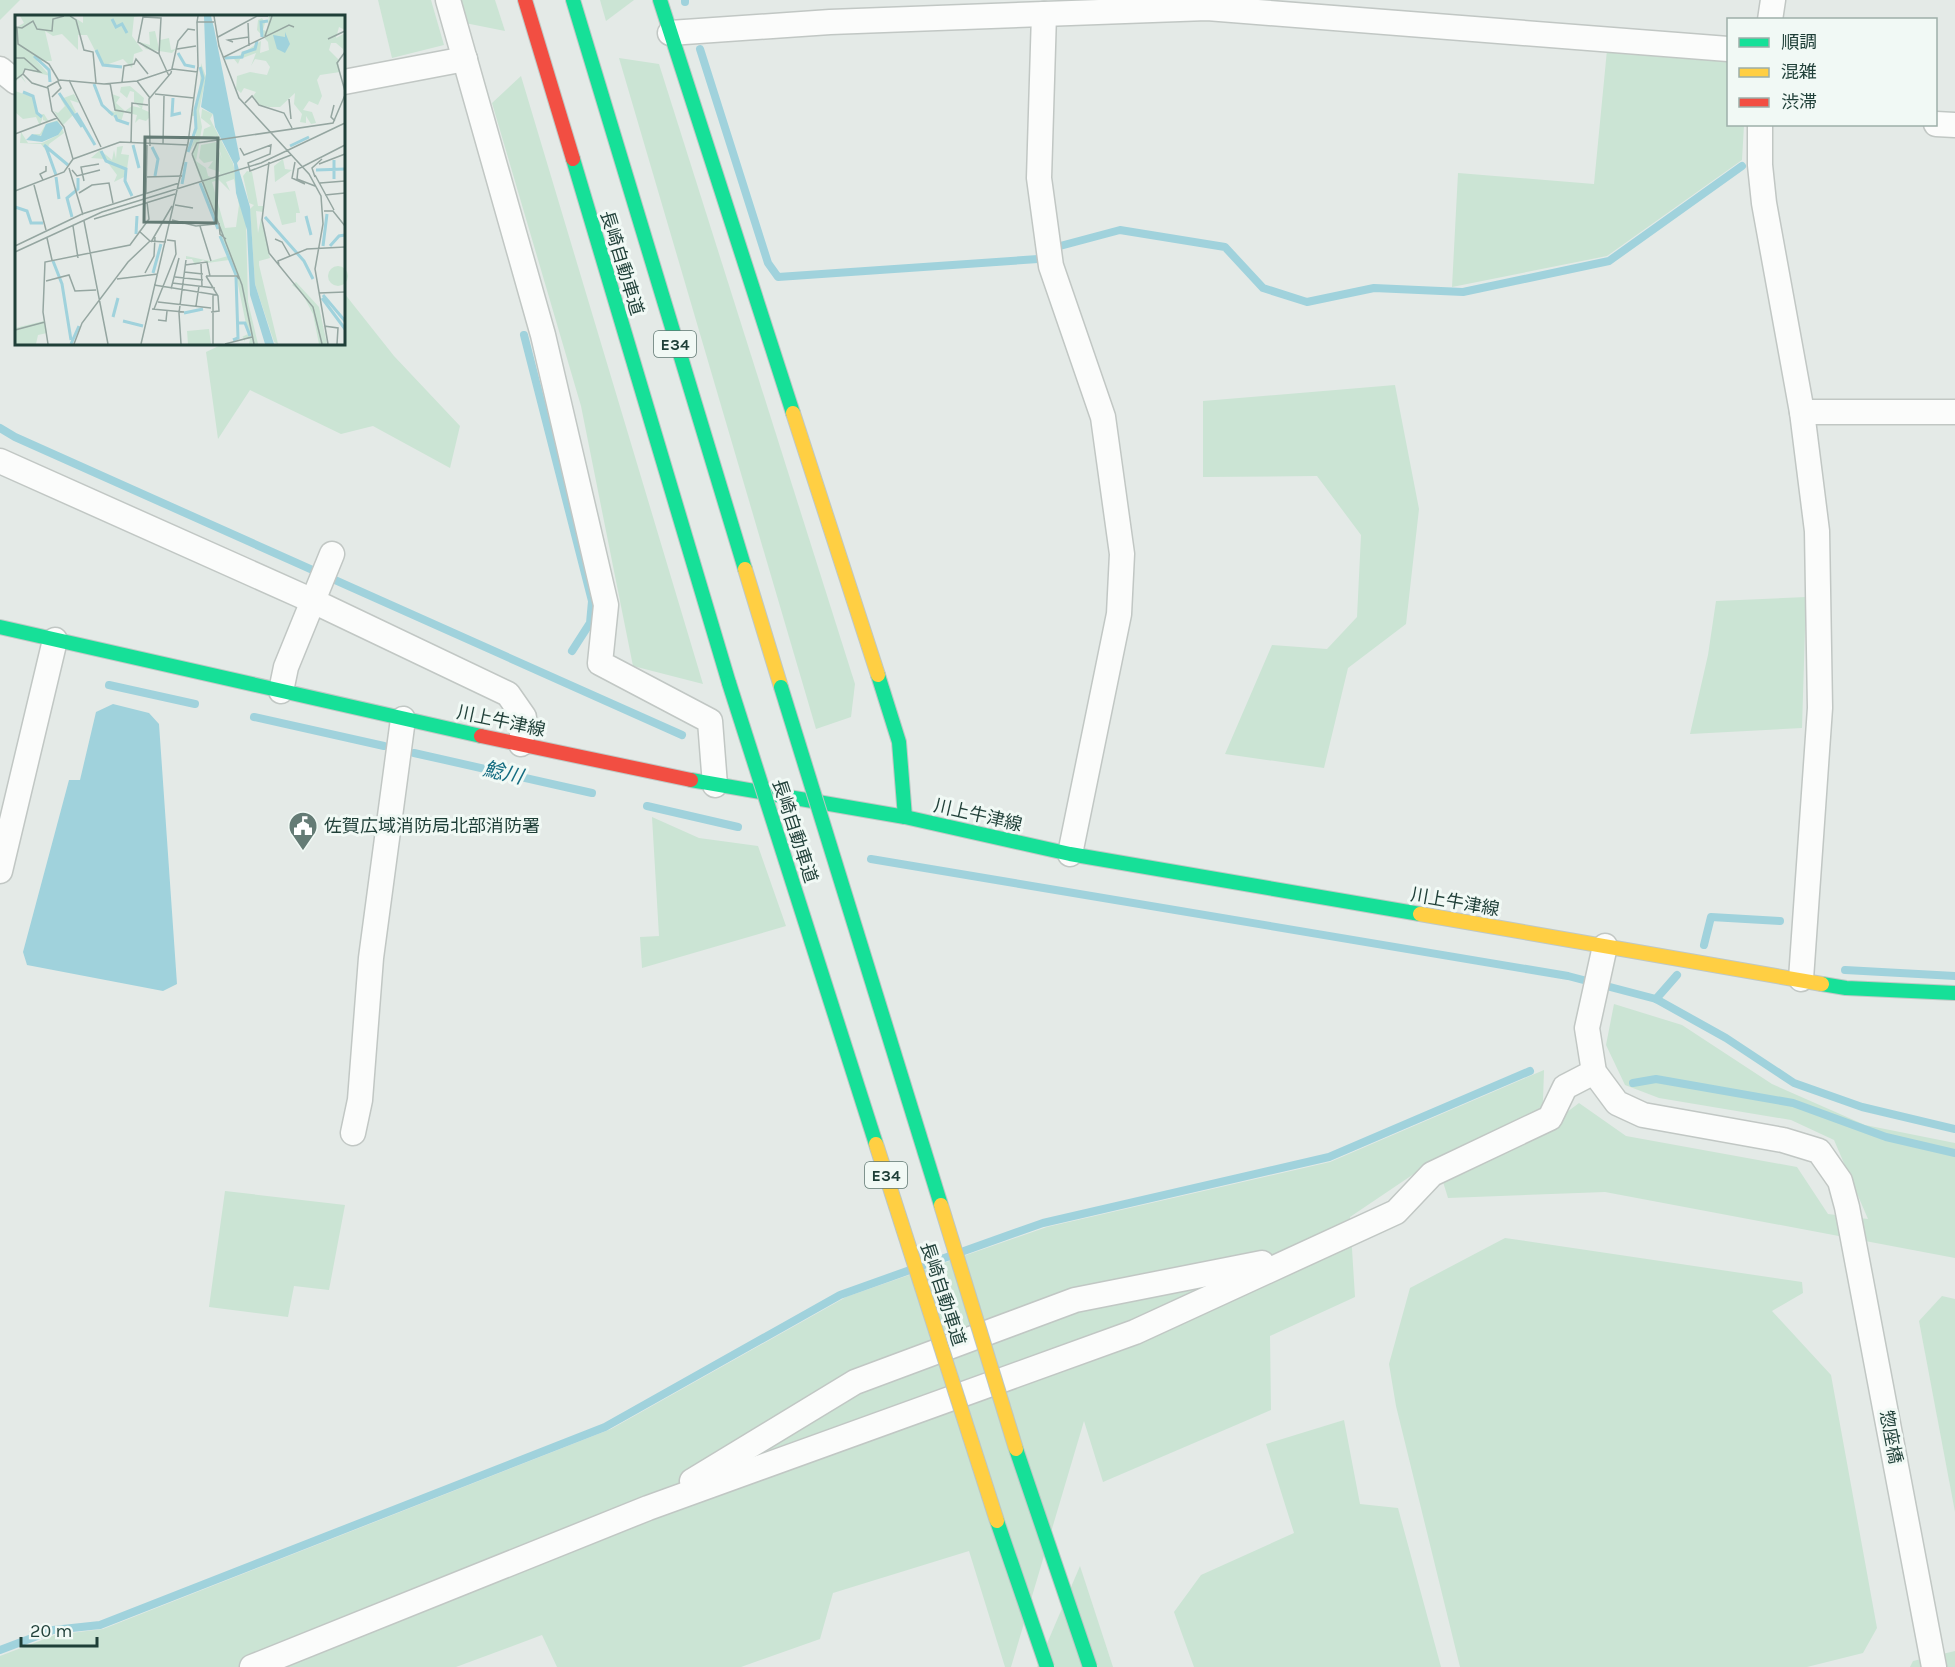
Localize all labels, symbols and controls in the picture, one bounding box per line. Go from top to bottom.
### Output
inset map [15,15,345,345]
legend [1727,18,1937,126]
text: 順調 [1781,31,1817,53]
text: 混雑 [1781,61,1817,83]
text: 渋滞 [1781,91,1817,113]
street label: 長崎自動車道 [596,208,648,318]
road number: E34 [654,331,696,357]
street label: 川上牛津線 [455,701,547,741]
water label: 鯰川 [481,757,527,789]
street label: 長崎自動車道 [768,776,822,886]
street label: 川上牛津線 [932,794,1024,836]
public building icon: 佐賀広域消防局北部消防署 [287,810,319,852]
place label: 佐賀広域消防局北部消防署 [324,815,540,837]
street label: 川上牛津線 [1409,883,1501,921]
road number: E34 [865,1162,907,1188]
street label: 長崎自動車道 [916,1239,970,1349]
street label: 惣座橋 [1875,1408,1907,1466]
scale bar [21,1610,98,1648]
text: 20 m [30,1620,72,1642]

